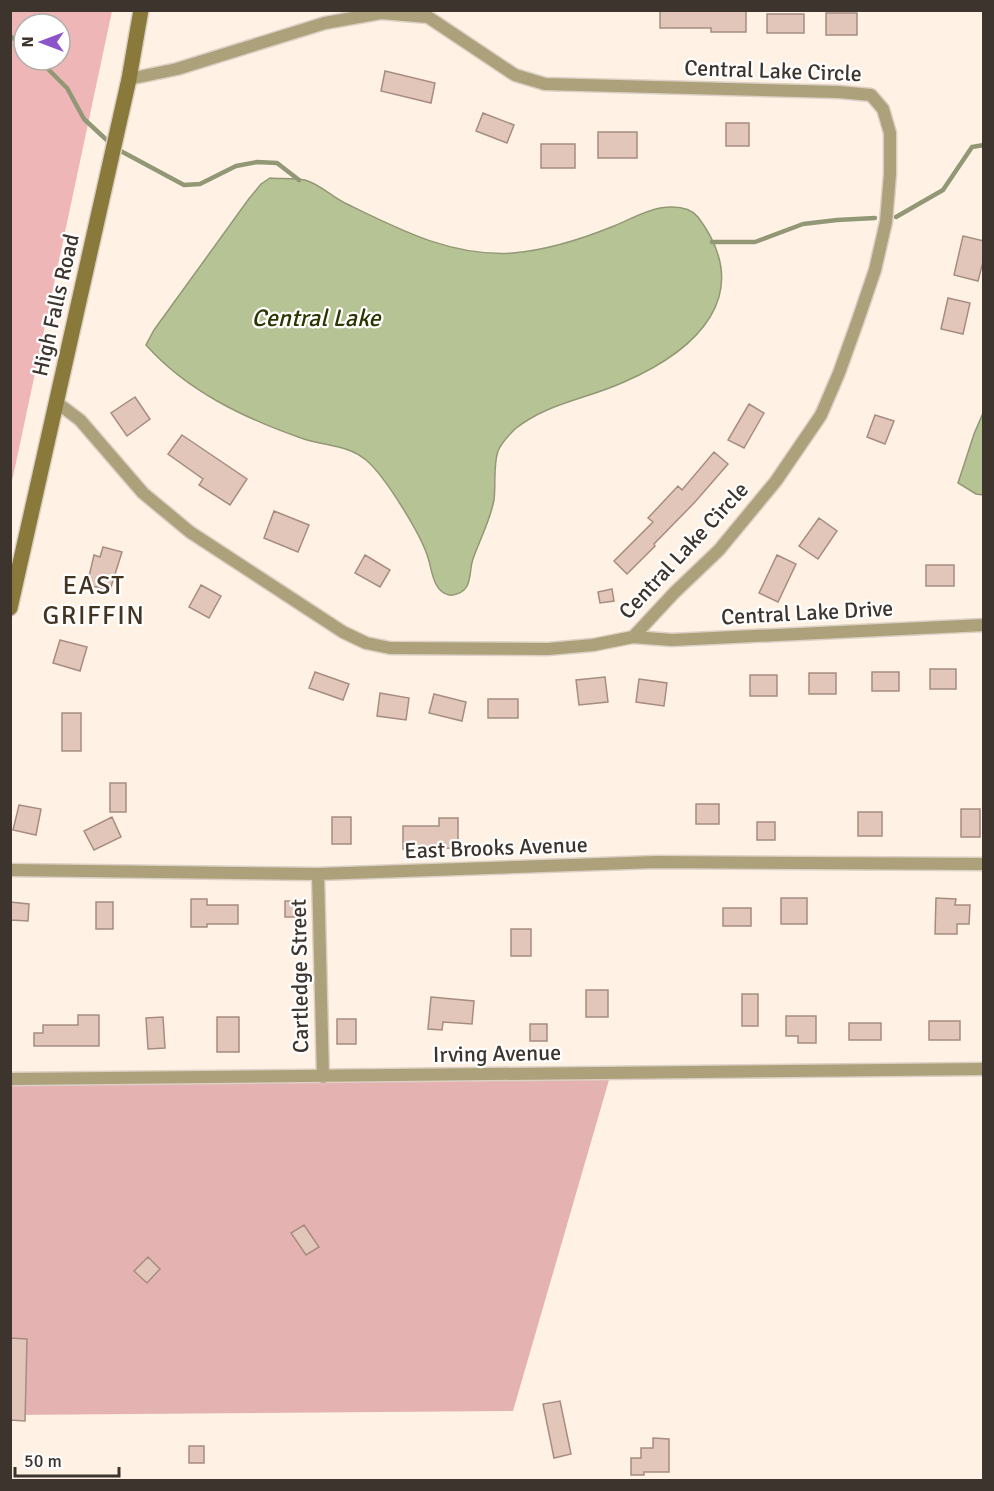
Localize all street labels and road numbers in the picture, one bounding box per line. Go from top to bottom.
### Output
street label: Central Lake Circle [684,54,862,87]
street label: High Falls Road [26,231,85,379]
street label: Central Lake Circle [613,476,754,625]
street label: Central Lake Drive [720,595,894,630]
street label: East Brooks Avenue [404,831,588,864]
street label: Cartledge Street [285,898,314,1053]
street label: Irving Avenue [433,1039,561,1068]

